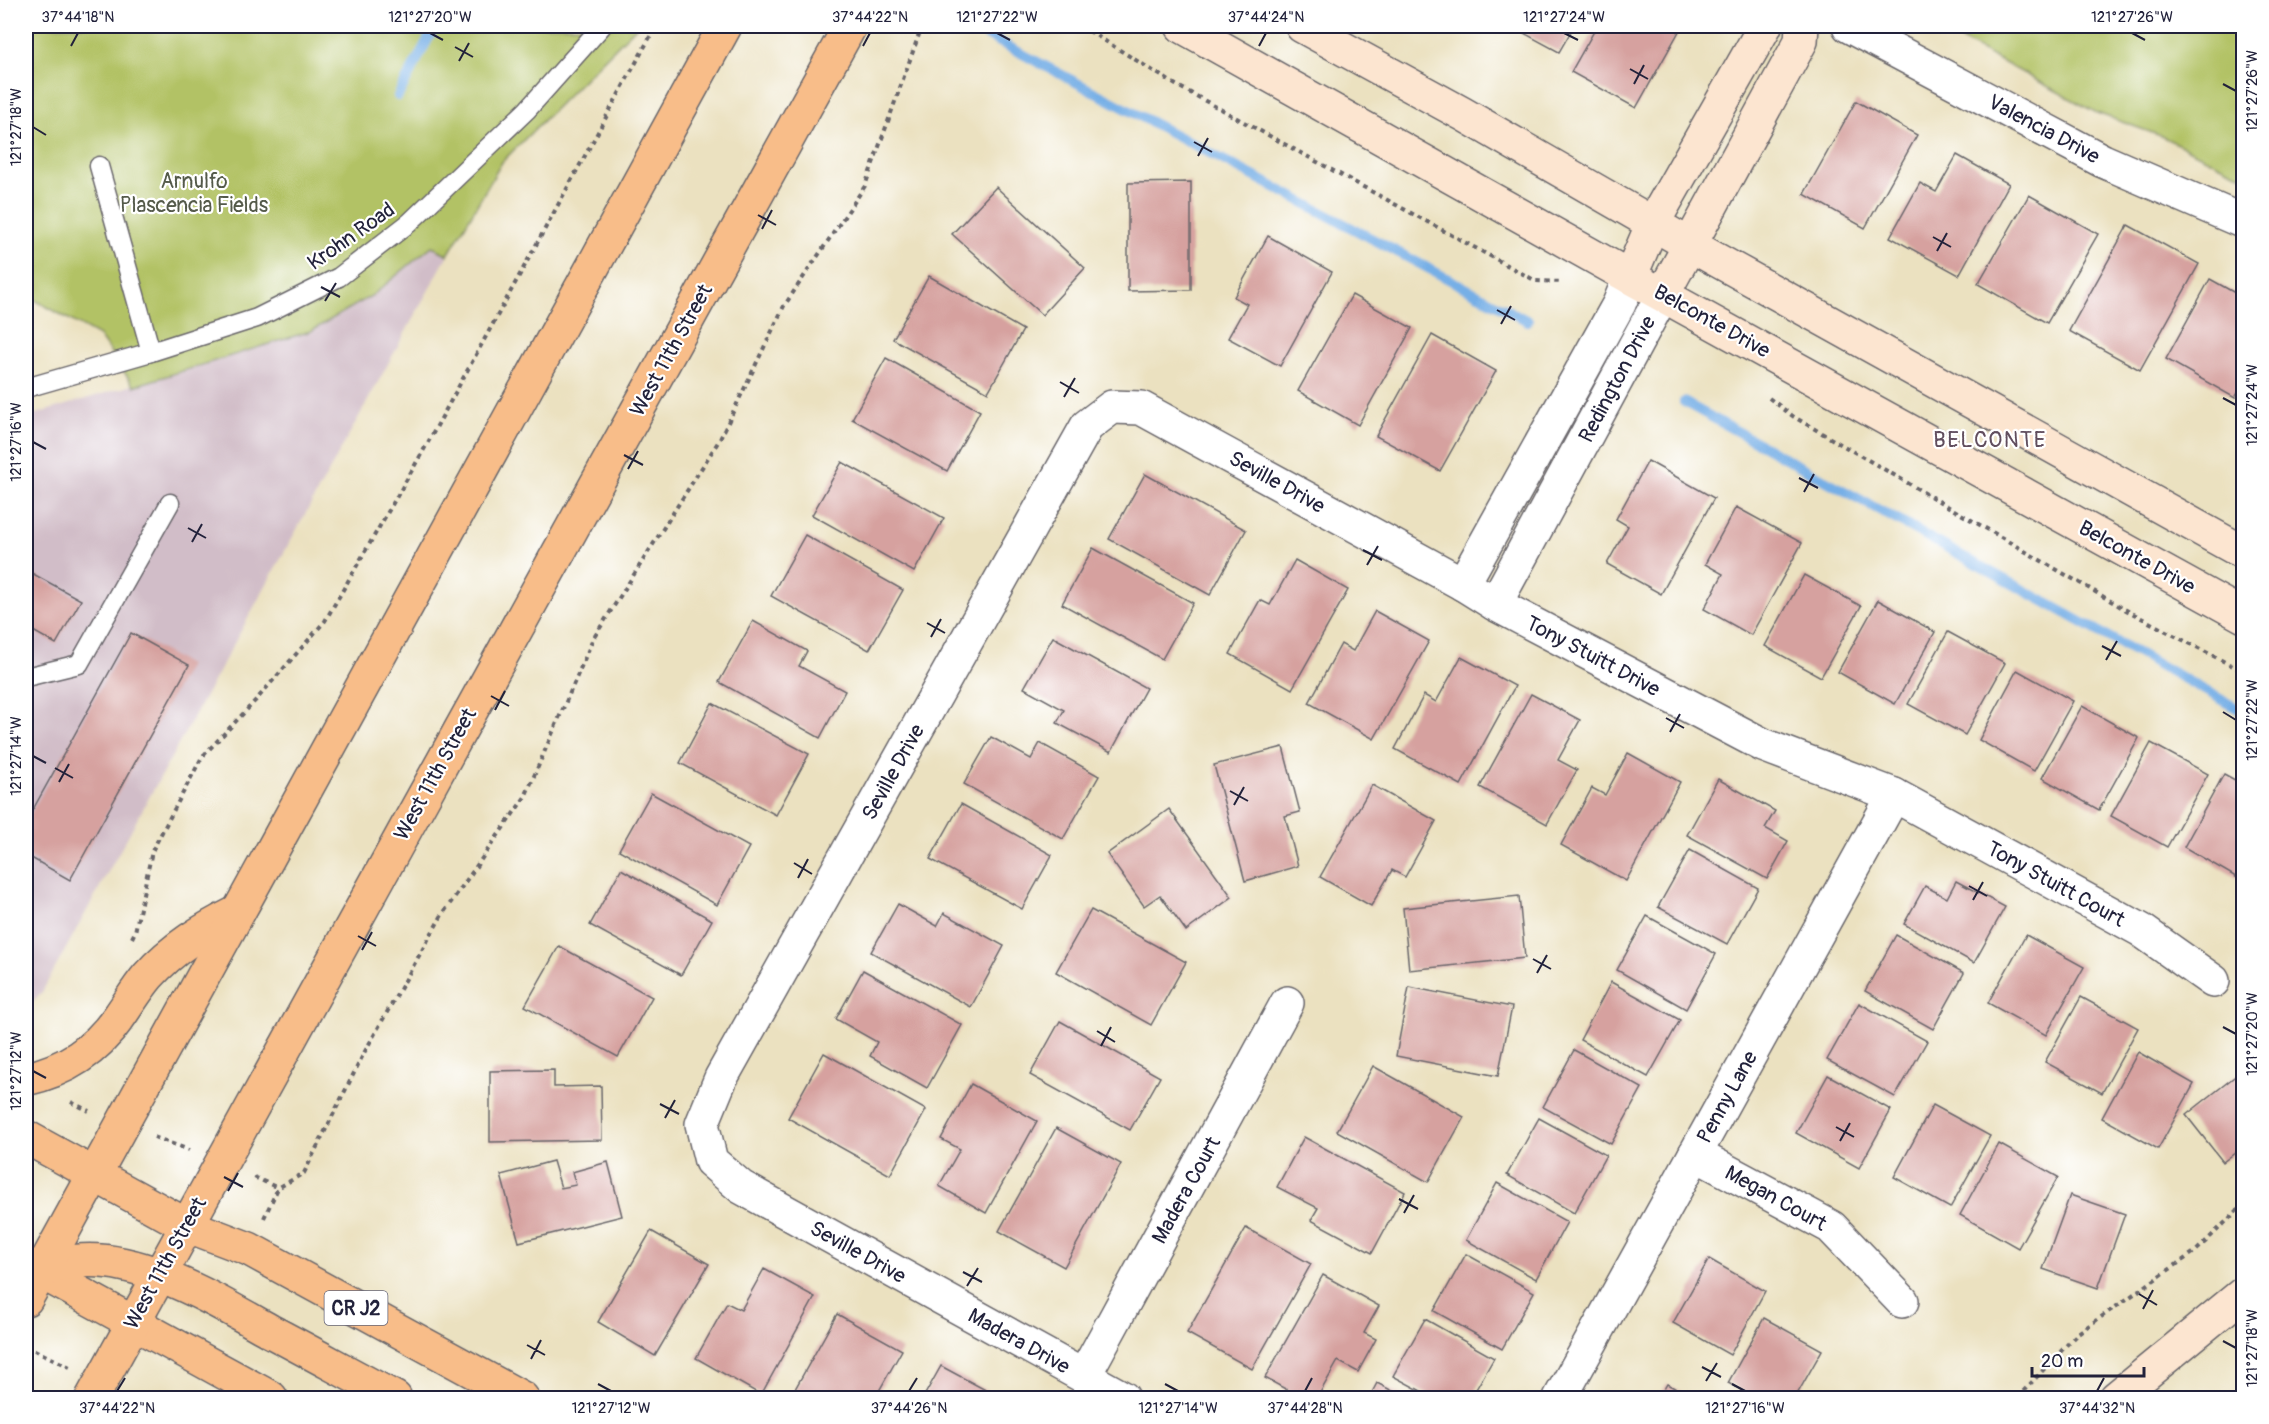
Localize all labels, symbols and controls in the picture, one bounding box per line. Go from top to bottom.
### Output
text: 37°44'18"N [42,8,114,27]
text: 121°27'20"W [388,8,472,27]
text: 37°44'22"N [832,8,908,27]
text: 121°27'22"W [956,8,1038,27]
text: 37°44'24"N [1228,8,1304,27]
text: 121°27'24"W [1523,8,1605,27]
text: 121°27'26"W [2091,8,2173,27]
text: 121°27'26"W [2243,50,2262,132]
text: 121°27'18"W [7,88,26,166]
street label: Valencia Drive [1983,89,2105,170]
park label: Arnulfo Plascencia Fields [120,168,269,219]
street label: Krohn Road [302,196,400,276]
street label: Belconte Drive [1649,278,1775,365]
street label: West 11th Street [624,279,719,421]
street label: Redington Drive [1573,311,1662,447]
text: 121°27'24"W [2243,364,2262,446]
text: 121°27'16"W [7,402,26,482]
district label: BELCONTE [1933,426,2047,454]
street label: Seville Drive [1224,445,1330,520]
street label: Belconte Drive [2074,514,2200,601]
street label: Tony Stuitt Drive [1521,610,1665,703]
text: 121°27'22"W [2243,679,2262,761]
street label: West 11th Street [388,703,483,845]
text: 121°27'14"W [7,716,26,796]
street label: Seville Drive [856,719,931,825]
street label: Tony Stuitt Court [1982,835,2130,934]
text: 121°27'20"W [2243,992,2262,1076]
text: 121°27'12"W [7,1031,26,1111]
street label: Penny Lane [1691,1046,1764,1148]
street label: Madera Court [1146,1131,1227,1249]
street label: Megan Court [1720,1159,1832,1238]
street label: West 11th Street [118,1192,213,1334]
street label: Seville Drive [805,1215,911,1290]
road number: CR J2 [324,1291,388,1325]
street label: Madera Drive [963,1302,1075,1381]
text: 121°27'18"W [2243,1309,2262,1387]
scale bar [2032,1340,2144,1378]
text: 20 m [2041,1350,2083,1373]
text: 37°44'22"N [79,1399,155,1418]
text: 121°27'12"W [571,1399,651,1418]
text: 37°44'26"N [871,1399,947,1418]
text: 121°27'14"W [1138,1399,1218,1418]
text: 37°44'28"N [1267,1399,1343,1418]
text: 121°27'16"W [1705,1399,1785,1418]
text: 37°44'32"N [2059,1399,2135,1418]

